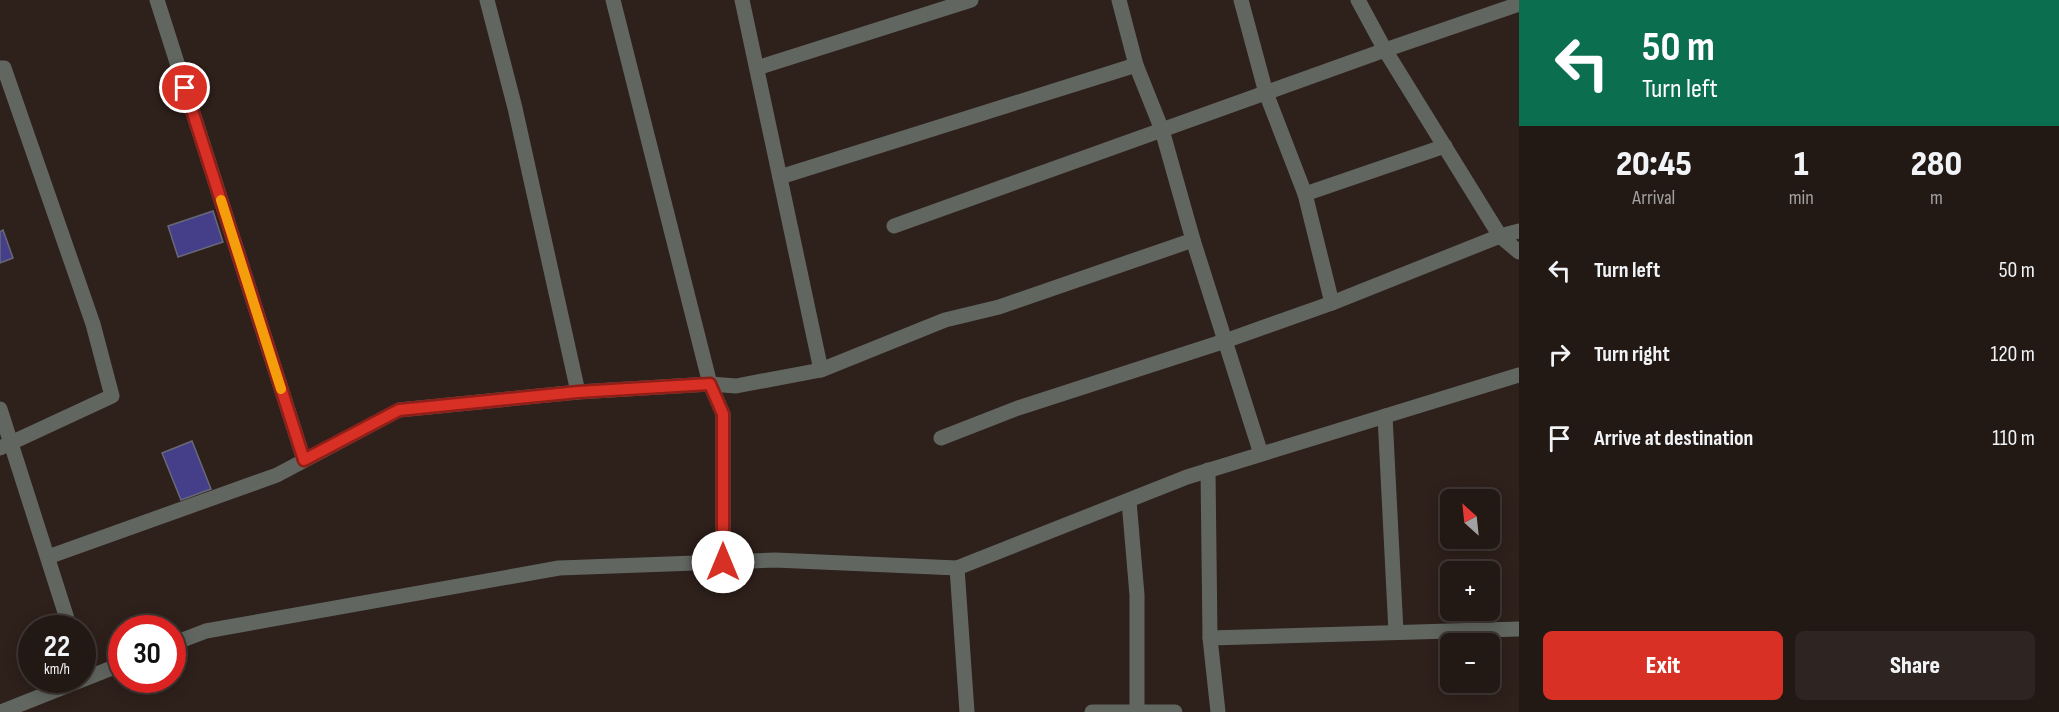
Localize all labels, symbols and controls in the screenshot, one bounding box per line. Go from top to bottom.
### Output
text: 50 m [1642,22,1715,73]
icon: left [1543,24,1621,102]
pin [159,62,210,113]
icon: arrive [168,71,201,104]
text: Turn left [1642,73,1718,105]
text: 20:45 [1616,143,1692,186]
text: 1 [1794,143,1809,186]
text: 280 [1911,143,1962,186]
text: Arrival [1632,186,1675,210]
text: min [1789,186,1814,210]
text: m [1930,186,1943,210]
icon: left [1543,254,1576,287]
text: Turn left [1594,257,1660,284]
text: 50 m [1999,257,2035,284]
icon: right [1543,338,1576,371]
text: Turn right [1594,341,1670,368]
text: 120 m [1991,341,2035,368]
icon: arrive [1543,422,1576,455]
text: Arrive at destination [1594,425,1753,452]
text: 110 m [1992,425,2035,452]
north arrow [1440,489,1500,549]
map controls [1440,489,1500,693]
position arrow [691,530,755,594]
button: + [1440,561,1500,621]
speed limit sign: 30 [108,615,186,693]
text: 22 [44,629,70,665]
button: Exit [1543,631,1783,700]
button: Share [1795,631,2035,700]
button: − [1440,633,1500,693]
text: km/h [44,660,70,679]

